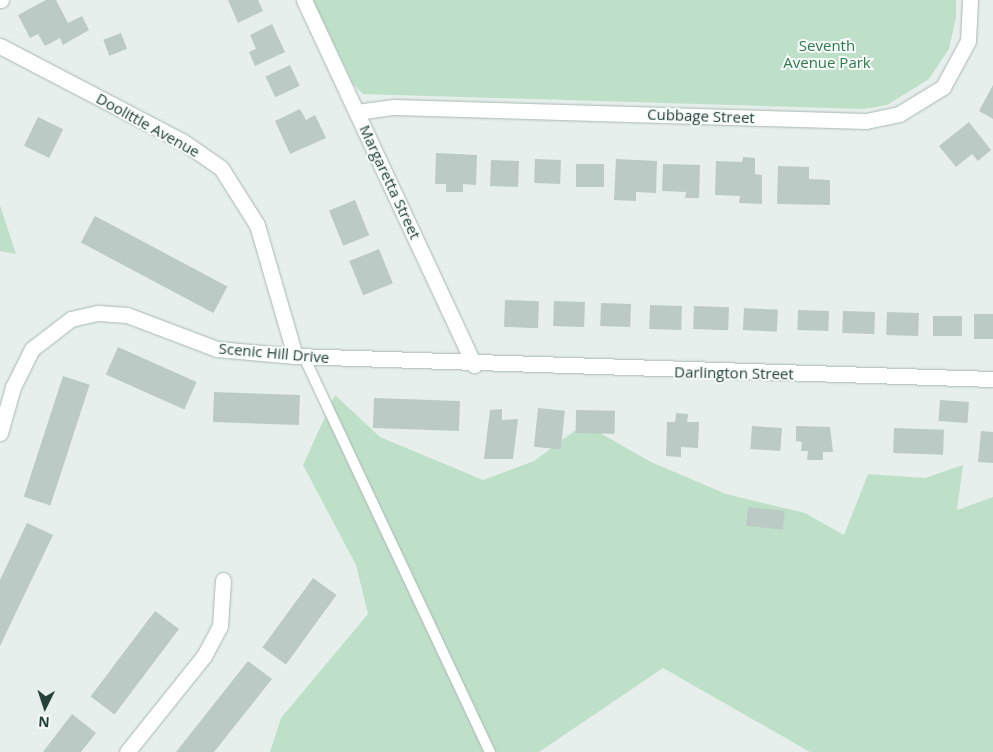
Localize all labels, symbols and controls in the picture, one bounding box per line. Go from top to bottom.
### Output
park label: Seventh Avenue Park [783,36,871,71]
street label: Doolittle Avenue [93,89,203,161]
street label: Cubbage Street [647,105,755,127]
street label: Margaretta Street [356,122,424,242]
street label: Scenic Hill Drive [218,339,330,367]
street label: Darlington Street [674,363,794,383]
north arrow [20,682,70,732]
text: N [38,713,50,732]

